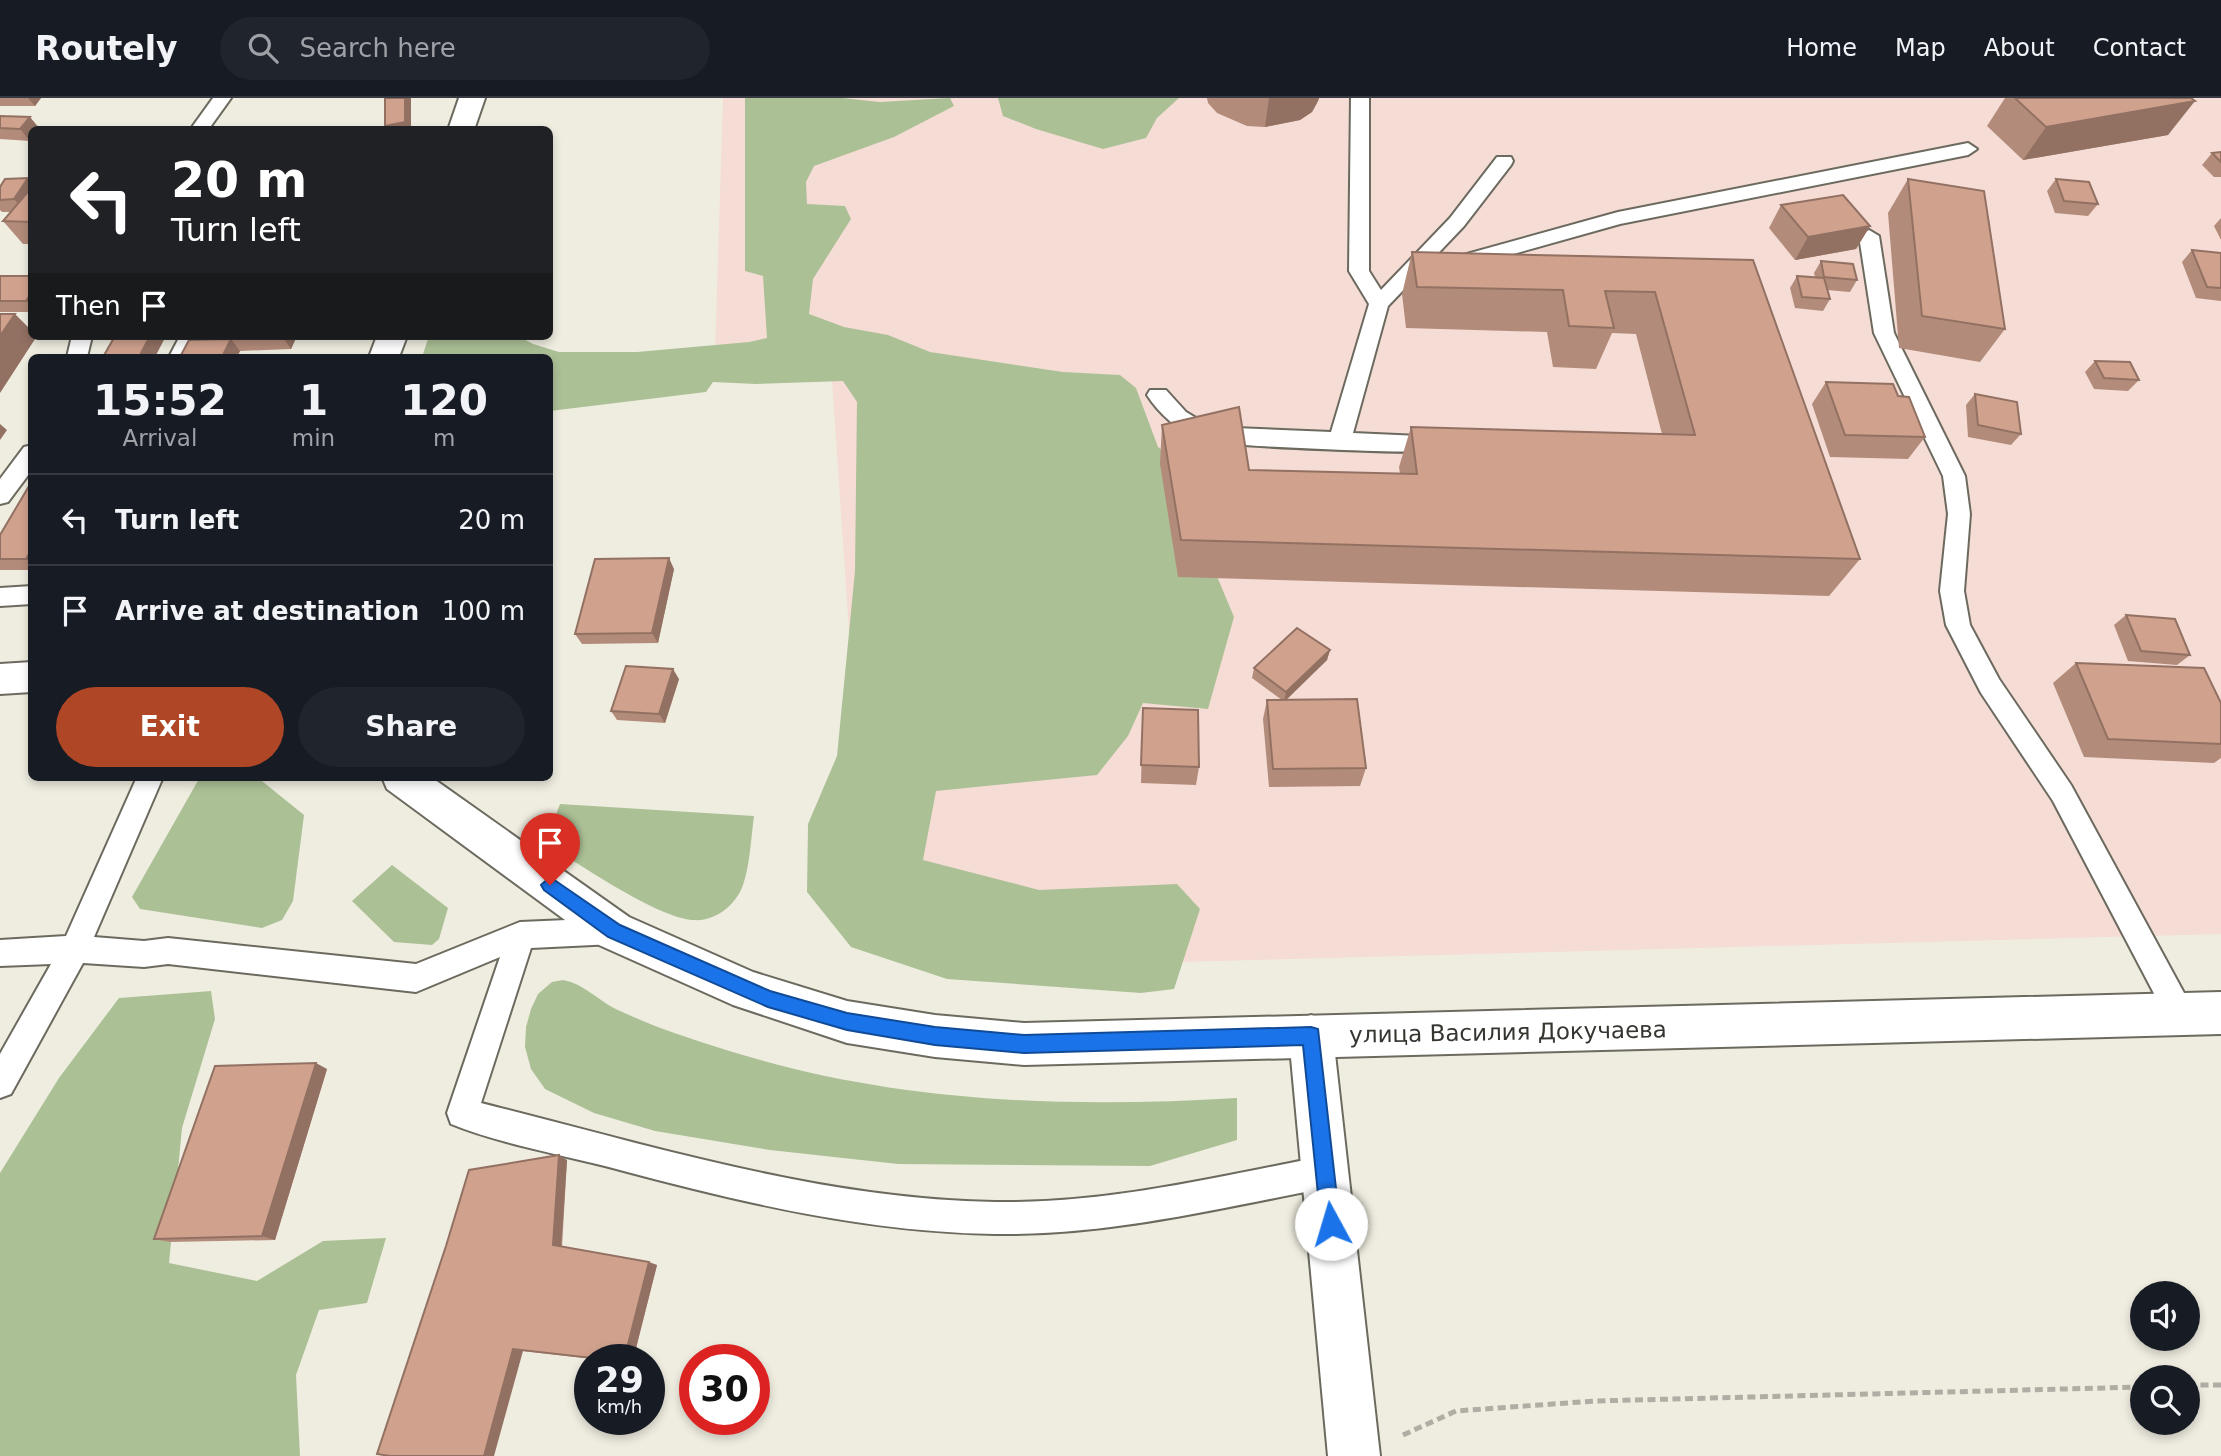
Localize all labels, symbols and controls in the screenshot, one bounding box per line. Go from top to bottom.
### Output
search box [220,17,710,80]
text: Routely [35,29,178,68]
icon: search [244,29,282,67]
text: Search here [300,33,456,63]
text: Home [1786,34,1857,62]
text: Map [1895,34,1946,62]
text: About [1984,34,2055,62]
text: Contact [2093,34,2186,62]
text: 20 m [171,152,307,209]
icon: left [56,154,147,245]
text: Turn left [171,211,301,249]
icon: arrive [135,287,173,325]
text: Then [56,291,121,321]
text: 15:52 [93,376,227,425]
text: 1 [299,376,328,425]
text: 120 [400,376,488,425]
text: Arrival [123,425,197,451]
text: min [292,425,335,451]
text: m [433,425,455,451]
icon: left [56,501,94,539]
text: Turn left [115,505,239,535]
text: 20 m [458,505,525,535]
icon: arrive [56,592,94,630]
text: Arrive at destination [115,596,419,626]
text: 100 m [442,596,525,626]
button: Exit [56,687,284,767]
button: Share [298,687,525,767]
pin [520,813,580,885]
icon: arrive [531,824,569,862]
street label: улица Василия Докучаева [1349,1016,1667,1048]
position arrow [1294,1187,1368,1261]
map controls [2130,1281,2200,1435]
button: sound [2130,1281,2200,1351]
speed limit sign: 30 [679,1344,770,1435]
text: 29 [595,1360,644,1400]
button: search [2130,1365,2200,1435]
text: km/h [597,1396,642,1417]

